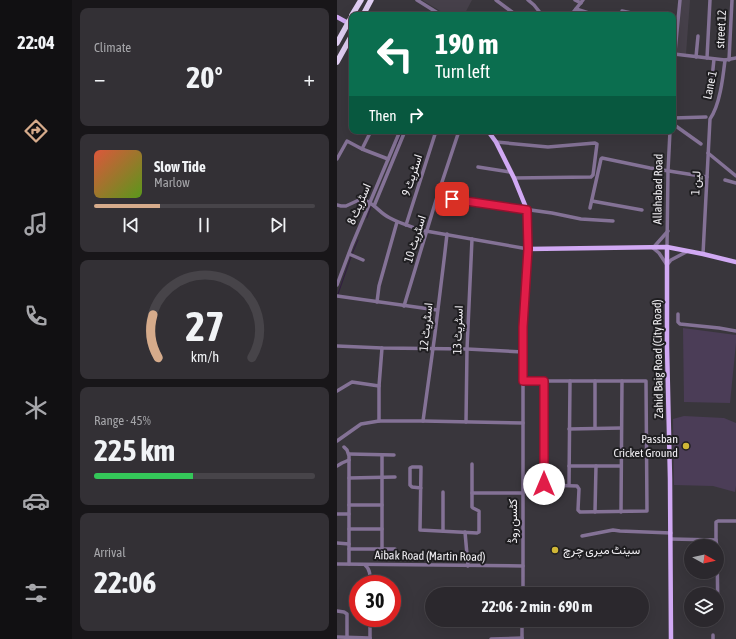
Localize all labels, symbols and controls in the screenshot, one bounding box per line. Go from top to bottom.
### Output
street label: street 12 [713,9,729,49]
icon: left [369,28,421,80]
text: 190 m [435,28,498,60]
text: 22:04 [17,32,55,53]
text: Climate [94,40,131,55]
text: 20° [186,60,223,94]
text: Turn left [435,61,490,82]
text: − [94,65,105,91]
text: + [304,65,315,91]
street label: Lane 1 [700,69,720,101]
icon: right [405,104,427,126]
text: Then [369,107,397,124]
icon: directions [22,117,50,145]
street label: اسٹریٹ 9 [399,152,426,198]
street label: Allahabad Road [650,154,666,224]
text: Slow Tide [154,158,206,175]
street label: لین 1 [688,171,705,195]
text: Marlow [154,175,190,190]
street label: اسٹریٹ 8 [344,181,375,227]
pin [435,182,469,216]
icon: arrive [441,188,463,210]
icon: music [22,210,50,238]
icon: previous [120,214,142,236]
icon: pause [193,214,215,236]
icon: next [267,214,289,236]
street label: اسٹریٹ 10 [401,214,430,265]
street label: Zahid Baig Road (City Road) [650,299,666,419]
text: 27 [185,301,224,349]
icon: phone [22,302,50,330]
street label: اسٹریٹ 12 [416,302,437,352]
street label: اسٹریٹ 13 [450,305,467,355]
text: km/h [190,348,219,364]
icon: climate [22,394,50,422]
text: Range · 45% [94,413,151,428]
place label: Passban Cricket Ground [613,432,678,460]
text: 225 km [94,433,175,467]
marker: Passban Cricket Ground [681,441,691,451]
position arrow [523,463,565,505]
icon: car [22,487,50,515]
street label: کٹسن روڈ [506,499,521,543]
north arrow [684,539,724,579]
map controls [684,539,724,627]
place label: سینٹ میری چرچ [563,543,640,559]
text: Arrival [94,545,126,560]
marker: سینٹ میری چرچ [550,545,560,555]
street label: Aibak Road (Martin Road) [374,548,486,564]
text: 22:06 [94,565,156,599]
speed limit sign: 30 [349,575,401,627]
icon: filters [22,579,50,607]
button: layers [684,587,724,627]
text: 22:06 · 2 min · 690 m [482,598,592,615]

